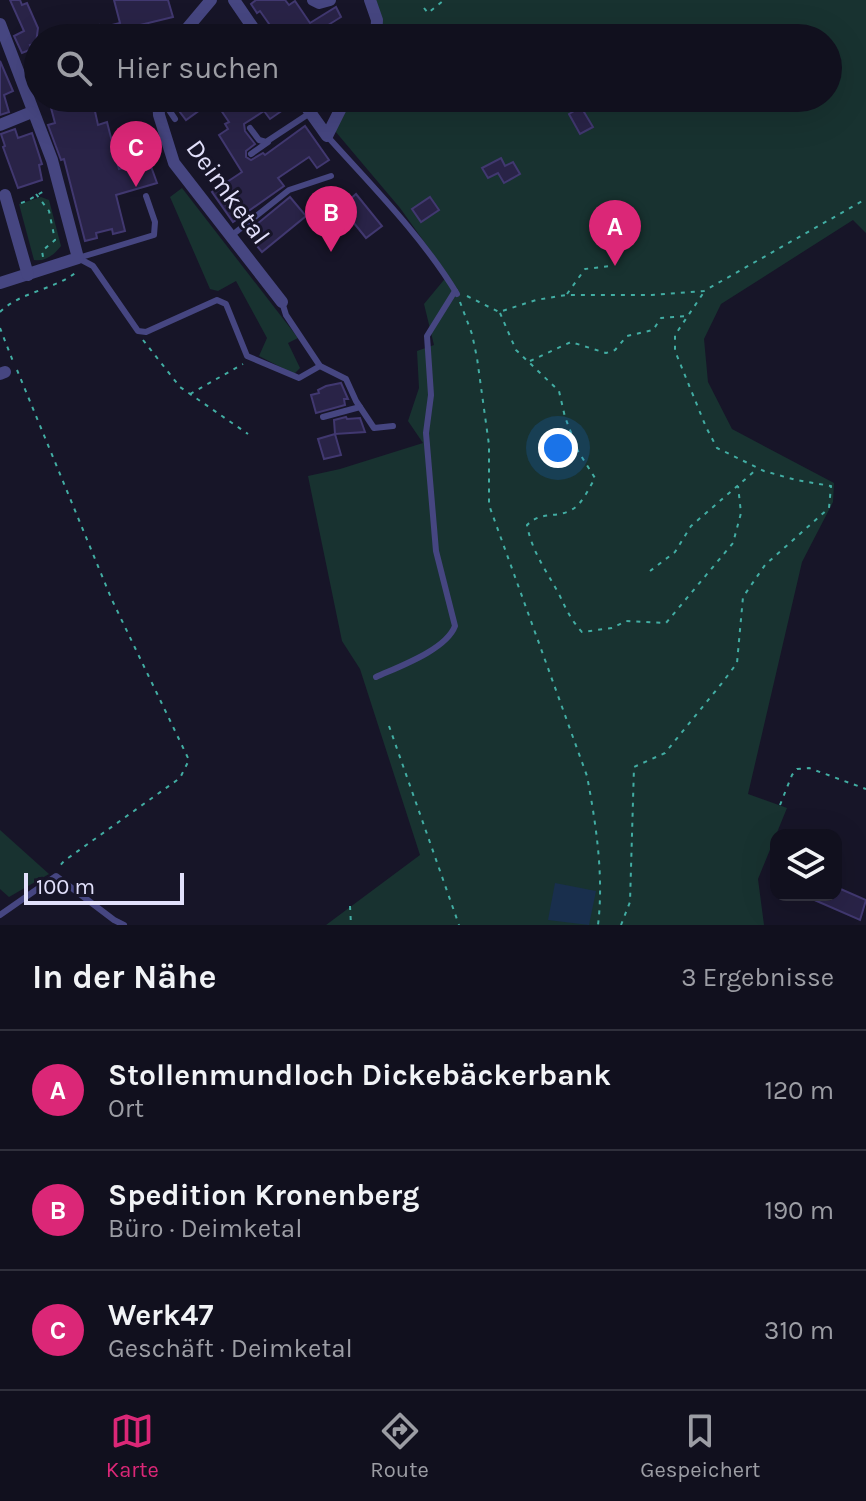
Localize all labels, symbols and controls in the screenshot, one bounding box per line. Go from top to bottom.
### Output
search box [24,24,842,112]
icon: search [52,46,96,90]
text: Hier suchen [116,50,279,86]
pin: C [110,121,162,187]
street label: Deimketal [180,134,276,250]
pin: B [305,186,357,252]
pin: A [589,200,641,266]
your location [538,428,578,468]
map controls [770,829,842,901]
button: layers [770,829,842,901]
scale bar [24,869,184,905]
text: 100 m [36,874,95,900]
text: In der Nähe [32,957,216,997]
text: 3 Ergebnisse [681,962,834,993]
text: Stollenmundloch Dickebäckerbank [108,1057,611,1093]
text: A [50,1075,66,1106]
text: 120 m [764,1075,834,1106]
text: Ort [108,1093,144,1124]
text: Spedition Kronenberg [108,1177,420,1213]
text: B [50,1195,66,1226]
text: 190 m [764,1195,834,1226]
text: Büro · Deimketal [108,1213,302,1244]
text: Werk47 [108,1297,213,1333]
text: C [50,1315,66,1346]
text: 310 m [764,1315,834,1346]
text: Geschäft · Deimketal [108,1333,353,1364]
tab: Karte [106,1409,159,1483]
tab: Route [370,1409,429,1483]
tab: Gespeichert [640,1409,760,1483]

